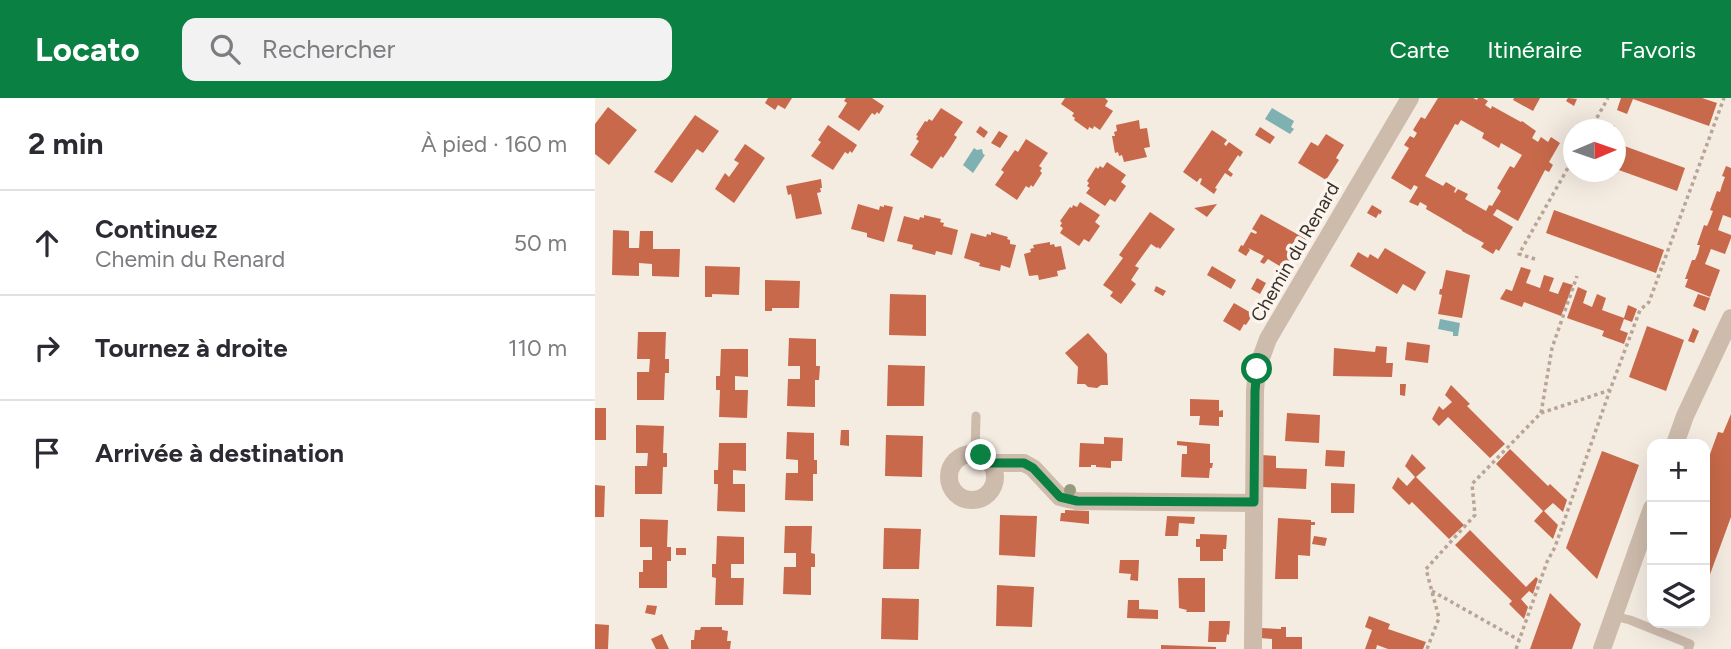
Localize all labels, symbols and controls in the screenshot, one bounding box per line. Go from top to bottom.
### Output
search box [182,18,672,81]
text: Locato [35,30,140,69]
icon: search [206,30,244,68]
text: Rechercher [262,33,395,65]
text: Carte [1389,35,1449,64]
text: Itinéraire [1487,35,1582,64]
text: Favoris [1620,35,1696,64]
north arrow [1563,119,1626,182]
text: 2 min [28,125,104,162]
text: À pied · 160 m [421,130,567,158]
street label: Chemin du Renard [1246,178,1344,326]
text: Continuez [95,213,217,245]
icon: ahead [28,224,66,262]
text: 50 m [514,229,567,257]
text: Chemin du Renard [95,245,285,273]
icon: right [28,329,66,367]
text: Tournez à droite [95,332,288,364]
text: 110 m [508,334,567,362]
route start [1241,353,1272,384]
icon: arrive [28,434,66,472]
text: Arrivée à destination [95,437,344,469]
route end [965,439,996,470]
map controls [1647,439,1710,628]
button: + [1647,439,1710,502]
button: − [1647,502,1710,565]
button: layers [1647,565,1710,628]

